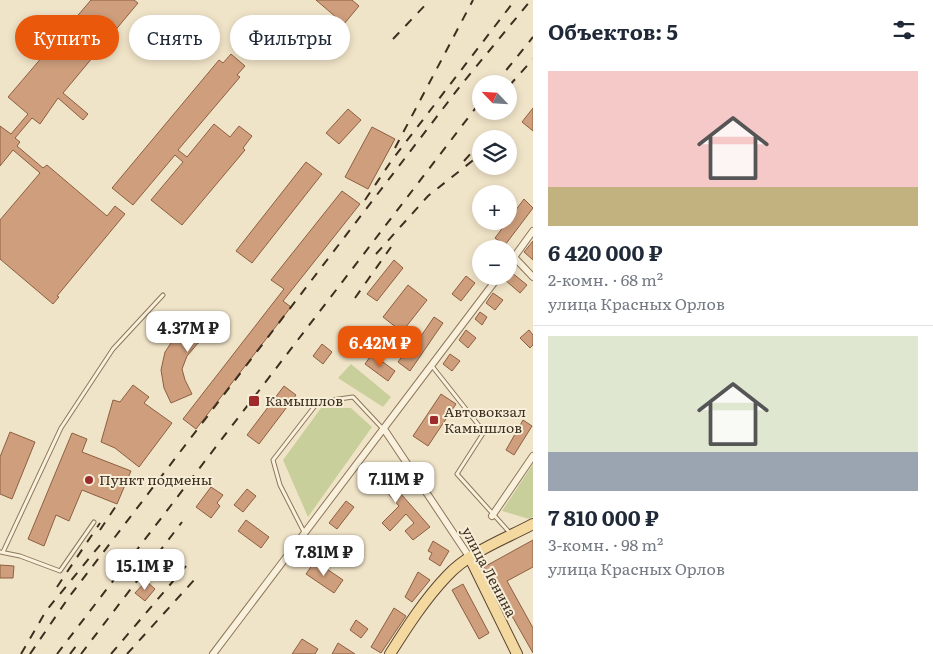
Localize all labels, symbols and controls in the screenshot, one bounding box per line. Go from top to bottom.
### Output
chip: Купить [15,15,119,60]
chip: Снять [129,15,220,60]
chip: Фильтры [230,15,350,60]
text: Объектов: 5 [548,15,678,46]
icon: filters [890,16,918,44]
north arrow [472,75,518,120]
map controls [472,75,517,285]
icon: home [688,103,778,193]
button: layers [472,130,517,175]
button: + [472,185,517,230]
text: 6 420 000 ₽ [548,236,663,267]
button: − [472,240,517,285]
text: 2-комн. · 68 m² [548,267,663,291]
text: улица Красных Орлов [548,291,725,315]
pin: 4.37M ₽ [142,310,234,353]
text: 4.37M ₽ [157,315,219,339]
pin: 6.42M ₽ [334,326,426,368]
text: 6.42M ₽ [349,330,411,354]
icon: home [688,369,778,459]
place label: Камышлов [265,390,343,410]
marker: Камышлов [247,394,261,408]
place label: Автовокзал Камышлов [444,401,526,437]
marker: Автовокзал Камышлов [428,414,440,426]
pin: 7.11M ₽ [350,462,442,504]
text: 7.11M ₽ [368,466,424,490]
place label: Пункт подмены [99,469,212,489]
marker: Пункт подмены [83,474,95,486]
text: 7 810 000 ₽ [548,501,659,532]
street label: улица Ленина [458,523,522,621]
text: 3-комн. · 98 m² [548,532,663,556]
pin: 7.81M ₽ [278,534,370,577]
text: 7.81M ₽ [295,539,353,563]
pin: 15.1M ₽ [99,548,191,591]
text: 15.1M ₽ [117,553,173,577]
text: улица Красных Орлов [548,556,725,580]

